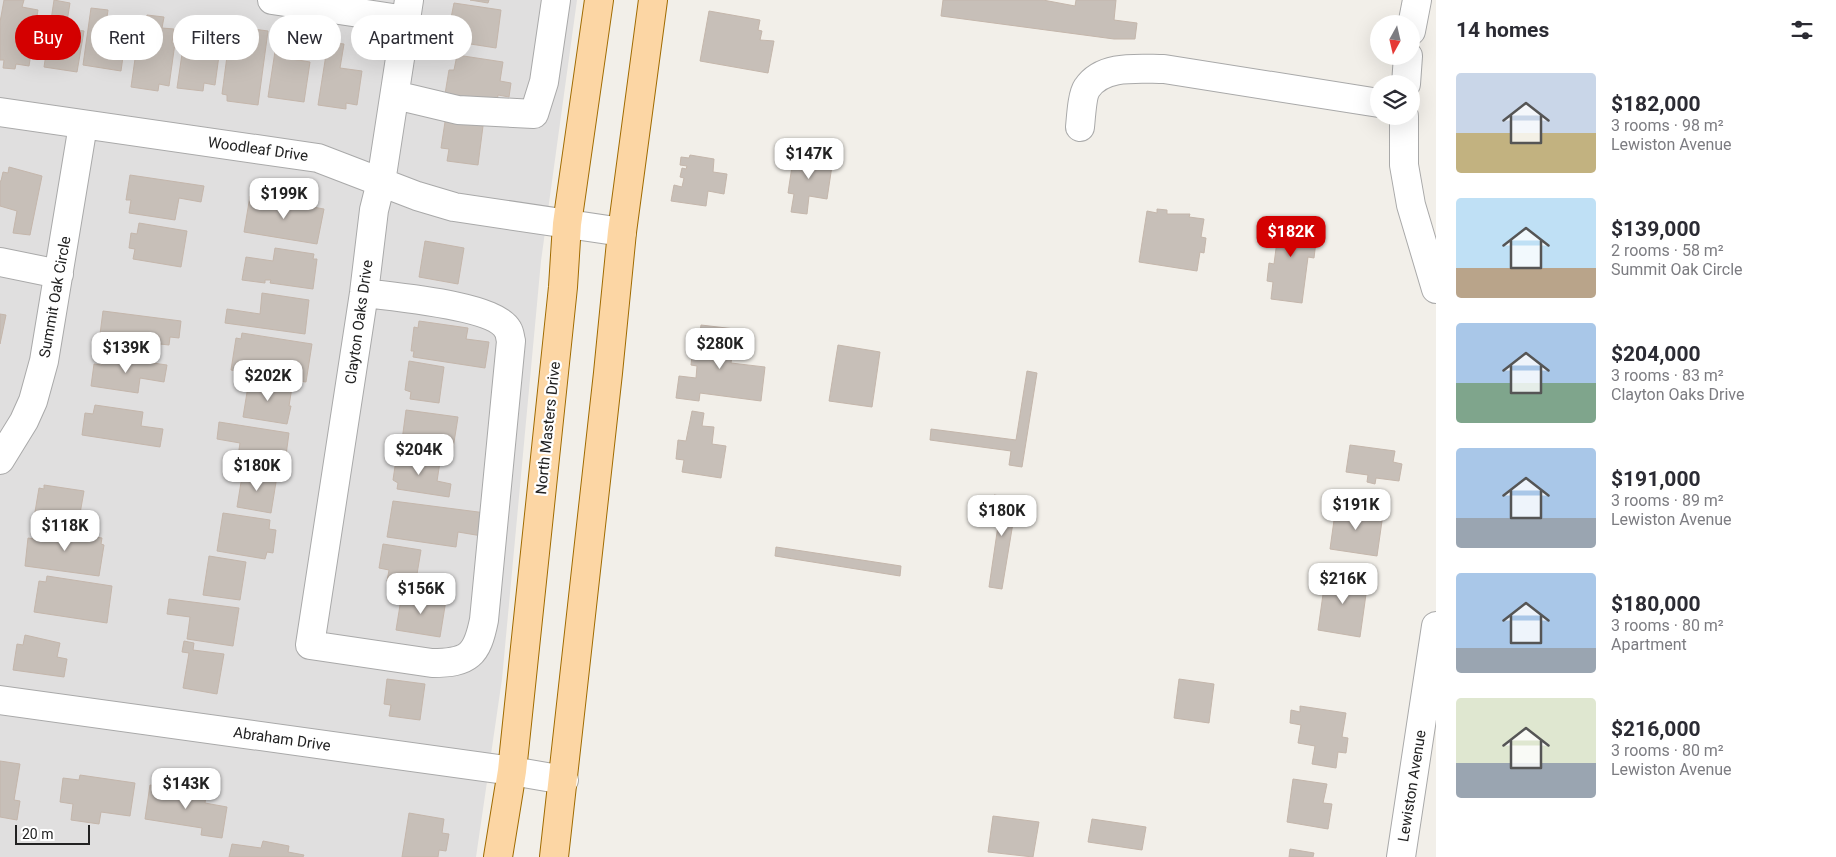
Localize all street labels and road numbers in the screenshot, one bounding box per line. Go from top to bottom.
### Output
street label: Woodleaf Drive [207,133,309,165]
street label: Summit Oak Circle [35,235,75,359]
street label: Clayton Oaks Drive [341,259,377,385]
street label: North Masters Drive [532,361,564,495]
street label: Abraham Drive [232,723,332,755]
street label: Lewiston Avenue [1394,729,1430,843]

